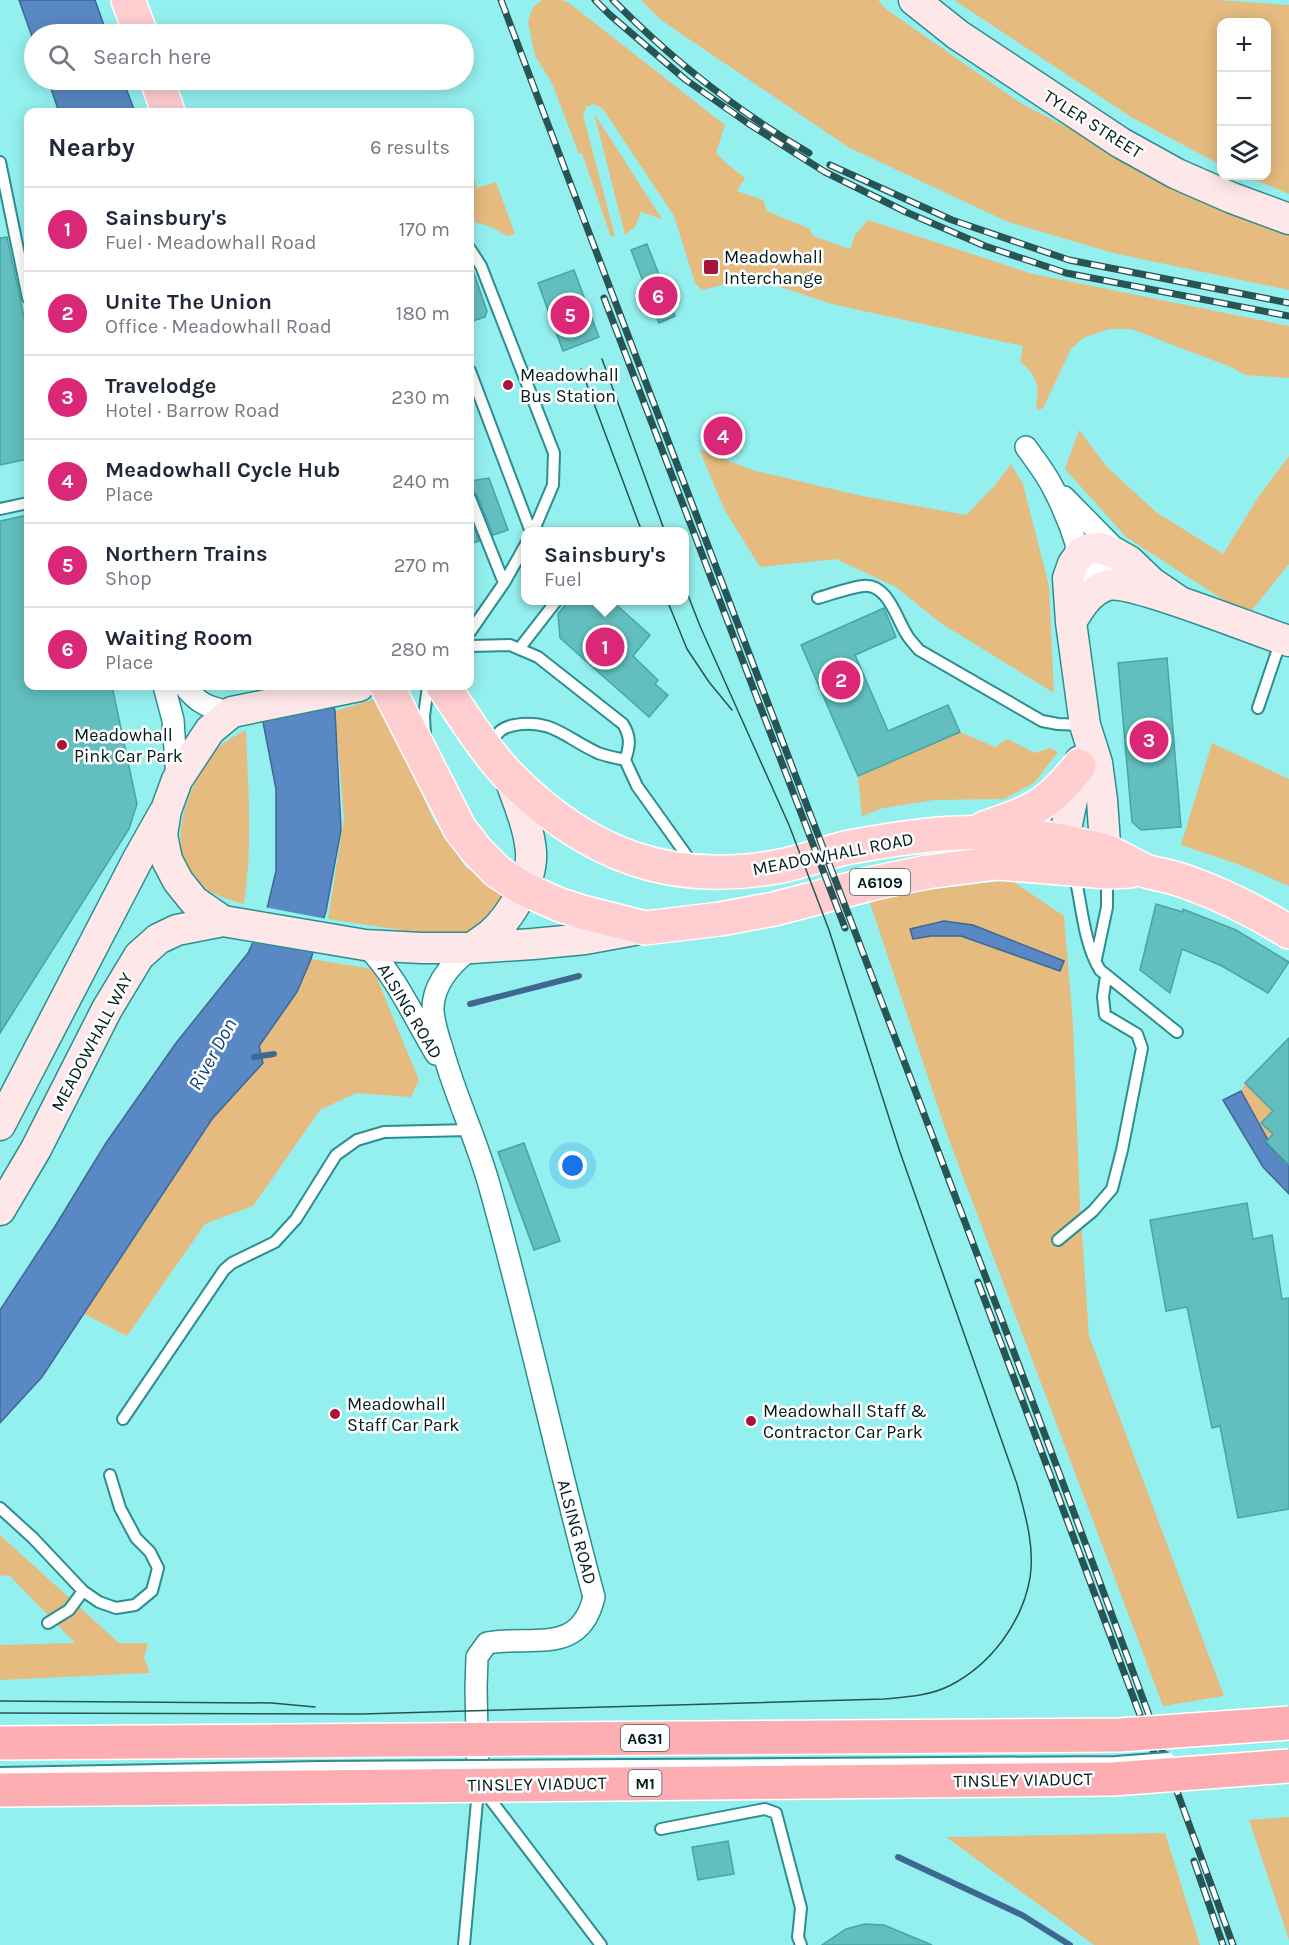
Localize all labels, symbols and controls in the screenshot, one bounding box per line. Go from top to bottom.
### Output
map controls [1217,18,1271,180]
button: + [1217,18,1271,72]
search box [24,24,474,90]
icon: search [45,41,78,74]
text: Search here [93,44,211,70]
button: − [1217,72,1271,126]
street label: TYLER STREET [1039,85,1147,163]
button: layers [1217,126,1271,180]
text: Nearby [48,132,135,163]
text: 6 results [370,136,450,159]
text: Sainsbury's [105,205,227,231]
text: 1 [64,218,71,241]
text: 170 m [399,218,450,241]
text: Fuel · Meadowhall Road [105,231,317,254]
place label: Meadowhall Interchange [724,246,823,289]
marker: Meadowhall Interchange [702,258,720,276]
pin: 6 [638,274,678,318]
text: Unite The Union [105,289,272,315]
pin: 5 [550,292,590,338]
text: 2 [61,302,74,325]
text: 180 m [396,302,450,325]
text: Office · Meadowhall Road [105,315,332,338]
place label: Meadowhall Bus Station [520,364,619,407]
text: Travelodge [105,373,217,399]
marker: Meadowhall Bus Station [501,378,515,392]
text: 3 [61,386,74,409]
text: 230 m [391,386,450,409]
text: Hotel · Barrow Road [105,399,280,422]
pin: 4 [704,414,742,458]
text: Meadowhall Cycle Hub [105,457,340,483]
text: 4 [62,470,73,493]
text: 240 m [392,470,450,493]
text: Place [105,483,153,506]
popup [521,527,689,605]
text: Northern Trains [105,541,268,567]
text: Sainsbury's [544,542,666,568]
text: 5 [62,554,73,577]
text: 270 m [394,554,450,577]
text: Shop [105,567,152,590]
text: Fuel [544,568,582,591]
pin: 1 [586,624,624,670]
text: Waiting Room [105,625,253,651]
text: 6 [61,638,74,661]
text: 280 m [391,638,450,661]
text: Place [105,651,153,674]
pin: 2 [822,658,860,702]
pin: 3 [1130,718,1168,762]
place label: Meadowhall Pink Car Park [74,724,183,767]
marker: Meadowhall Pink Car Park [55,738,69,752]
street label: MEADOWHALL ROAD [751,828,915,880]
road number: A6109 [850,869,910,895]
street label: ALSING ROAD [373,959,447,1063]
street label: MEADOWHALL WAY [46,969,138,1115]
water label: River Don [183,1014,242,1094]
your location [558,1151,587,1180]
place label: Meadowhall Staff Car Park [347,1393,459,1436]
place label: Meadowhall Staff & Contractor Car Park [763,1400,927,1443]
marker: Meadowhall Staff Car Park [328,1407,342,1421]
marker: Meadowhall Staff & Contractor Car Park [744,1414,758,1428]
street label: ALSING ROAD [552,1477,602,1587]
road number: A631 [621,1725,669,1751]
street label: TINSLEY VIADUCT [953,1768,1093,1792]
road number: M1 [628,1770,662,1796]
street label: TINSLEY VIADUCT [467,1772,607,1796]

